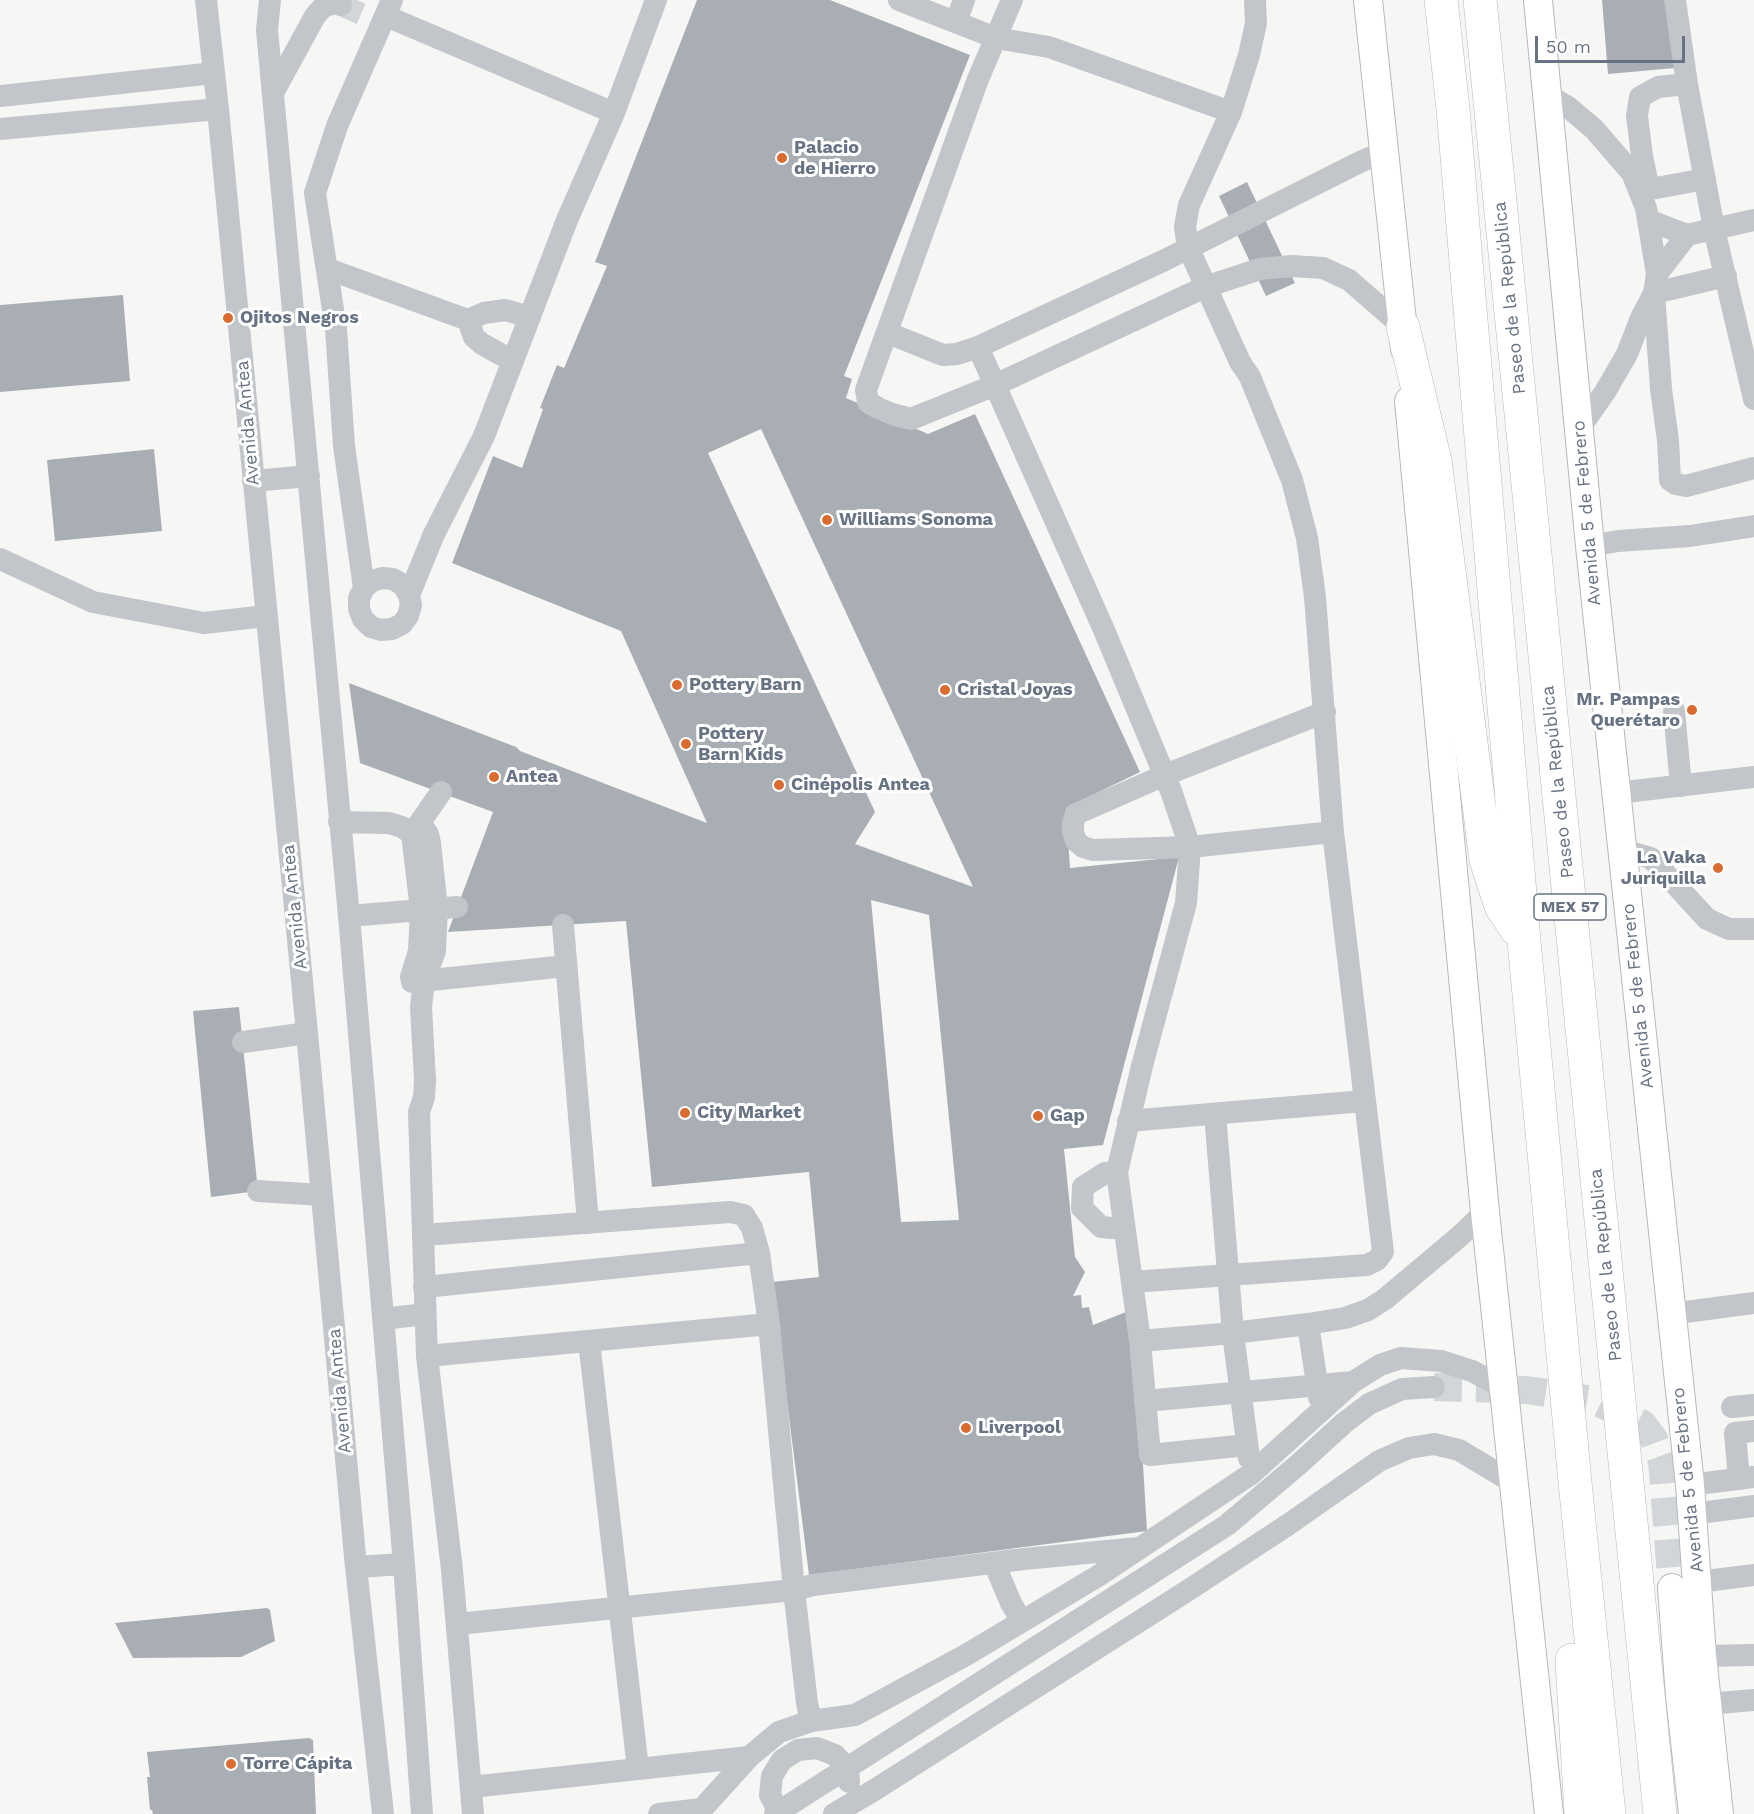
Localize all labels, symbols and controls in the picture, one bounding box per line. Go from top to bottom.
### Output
scale bar [1538,24,1688,62]
text: 50 m [1546,36,1591,57]
place label: Palacio de Hierro [794,137,876,180]
marker: Palacio de Hierro [775,151,789,165]
street label: Paseo de la República [1489,200,1531,396]
place label: Ojitos Negros [240,307,359,329]
marker: Ojitos Negros [221,311,235,325]
street label: Avenida Antea [232,360,264,486]
street label: Avenida 5 de Febrero [1568,419,1606,607]
place label: Williams Sonoma [839,509,993,531]
marker: Williams Sonoma [820,513,834,527]
place label: Pottery Barn [689,674,802,696]
marker: Pottery Barn [670,678,684,692]
place label: Cristal Joyas [957,679,1073,701]
marker: Cristal Joyas [938,683,952,697]
street label: Paseo de la República [1537,684,1579,880]
place label: Mr. Pampas Querétaro [1576,689,1680,732]
marker: Mr. Pampas Querétaro [1685,703,1699,717]
place label: Pottery Barn Kids [698,723,783,766]
marker: Pottery Barn Kids [679,737,693,751]
place label: Antea [506,766,558,788]
marker: Antea [487,770,501,784]
place label: Cinépolis Antea [791,774,930,796]
marker: Cinépolis Antea [772,778,786,792]
street label: Avenida Antea [278,843,312,971]
place label: La Vaka Juriquilla [1621,847,1706,890]
marker: La Vaka Juriquilla [1711,861,1725,875]
road number: MEX 57 [1534,894,1606,920]
street label: Avenida 5 de Febrero [1618,902,1658,1090]
place label: City Market [697,1102,801,1124]
place label: Gap [1050,1105,1085,1127]
marker: City Market [678,1106,692,1120]
marker: Gap [1031,1109,1045,1123]
street label: Paseo de la República [1585,1167,1627,1363]
street label: Avenida Antea [324,1328,356,1454]
street label: Avenida 5 de Febrero [1668,1386,1708,1574]
place label: Liverpool [978,1417,1061,1439]
marker: Liverpool [959,1421,973,1435]
place label: Torre Cápita [243,1753,352,1775]
marker: Torre Cápita [224,1757,238,1771]

